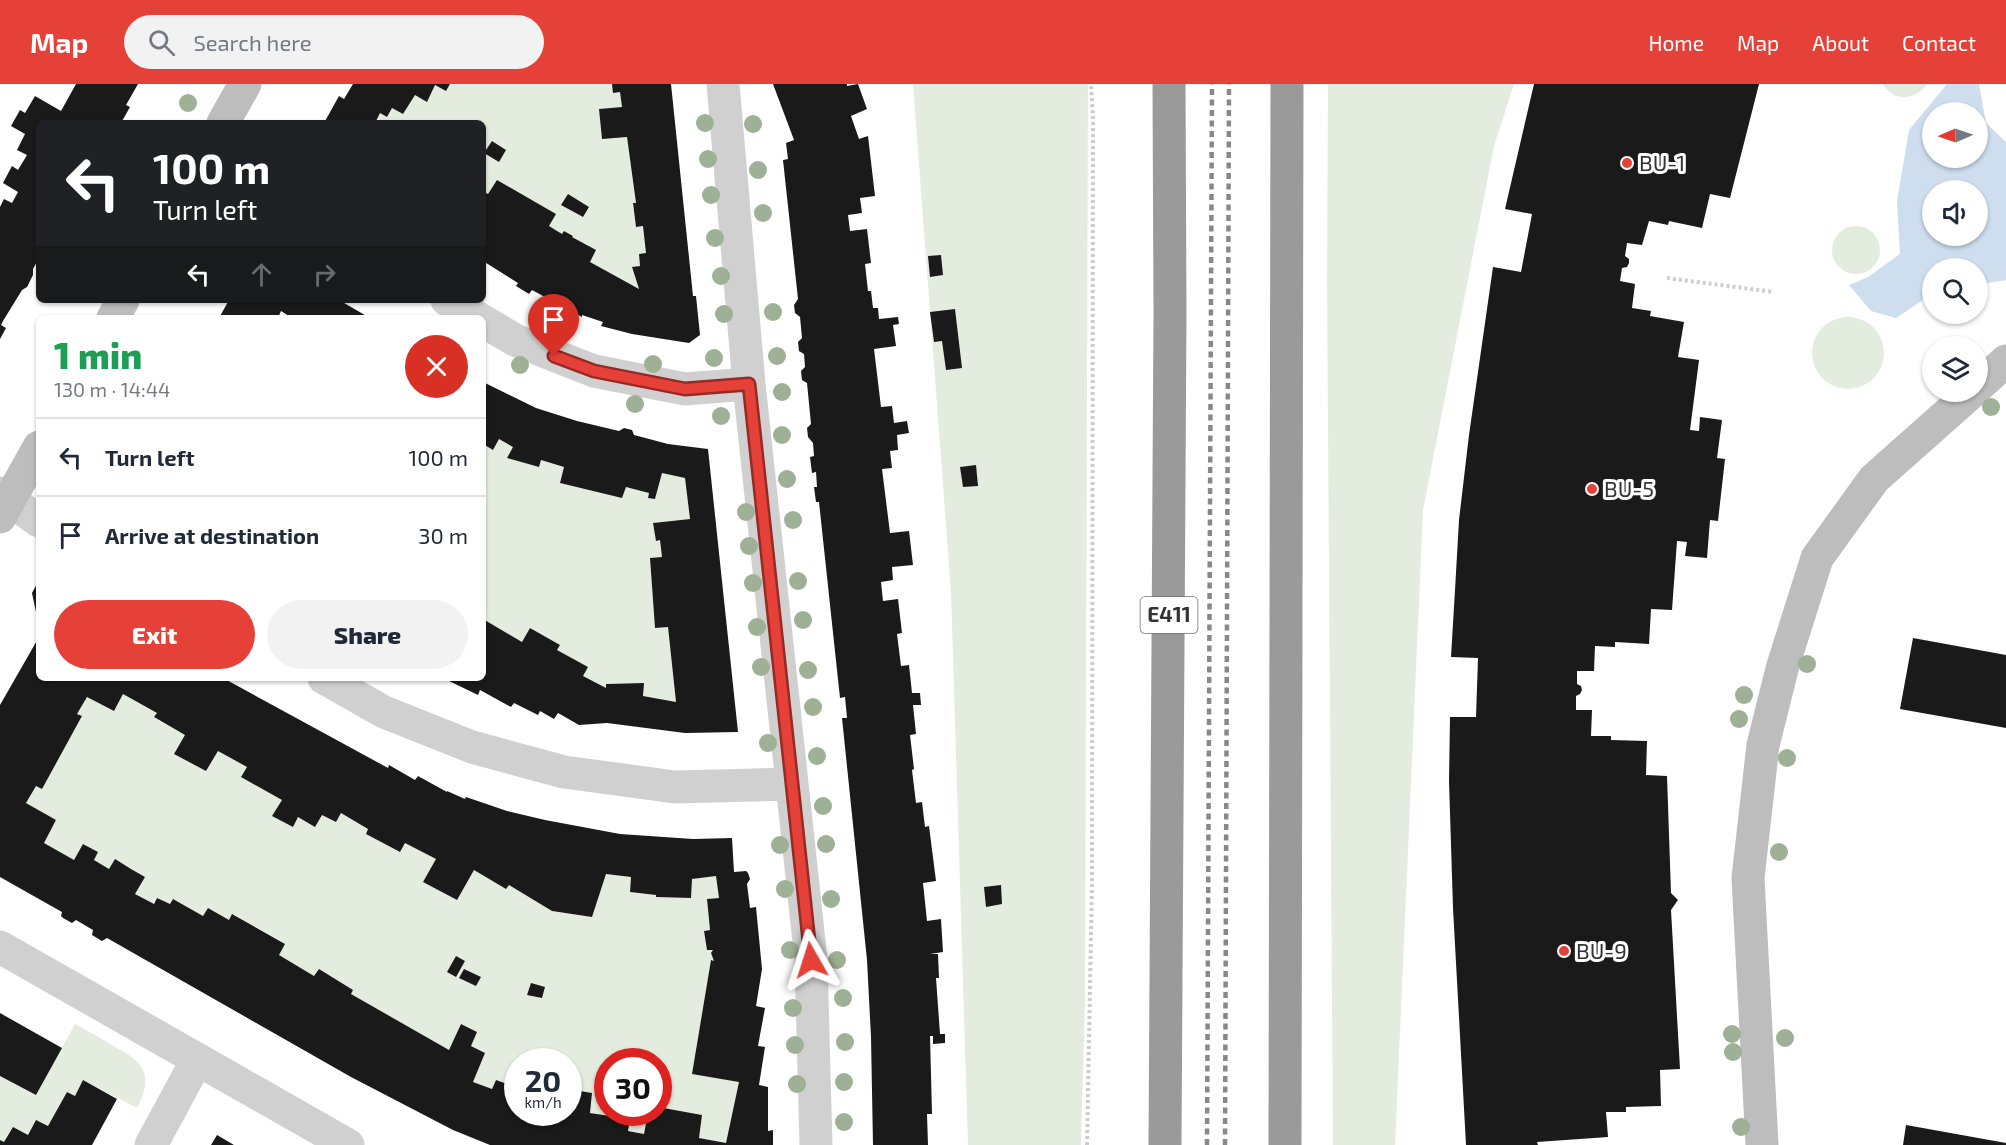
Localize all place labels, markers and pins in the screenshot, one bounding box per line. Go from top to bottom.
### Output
place label: BU-1 [1639,149,1685,175]
marker: BU-1 [1620,156,1634,170]
pin [528,294,579,356]
place label: BU-5 [1604,475,1654,501]
marker: BU-5 [1585,482,1599,496]
place label: BU-9 [1576,937,1627,963]
marker: BU-9 [1557,944,1571,958]

